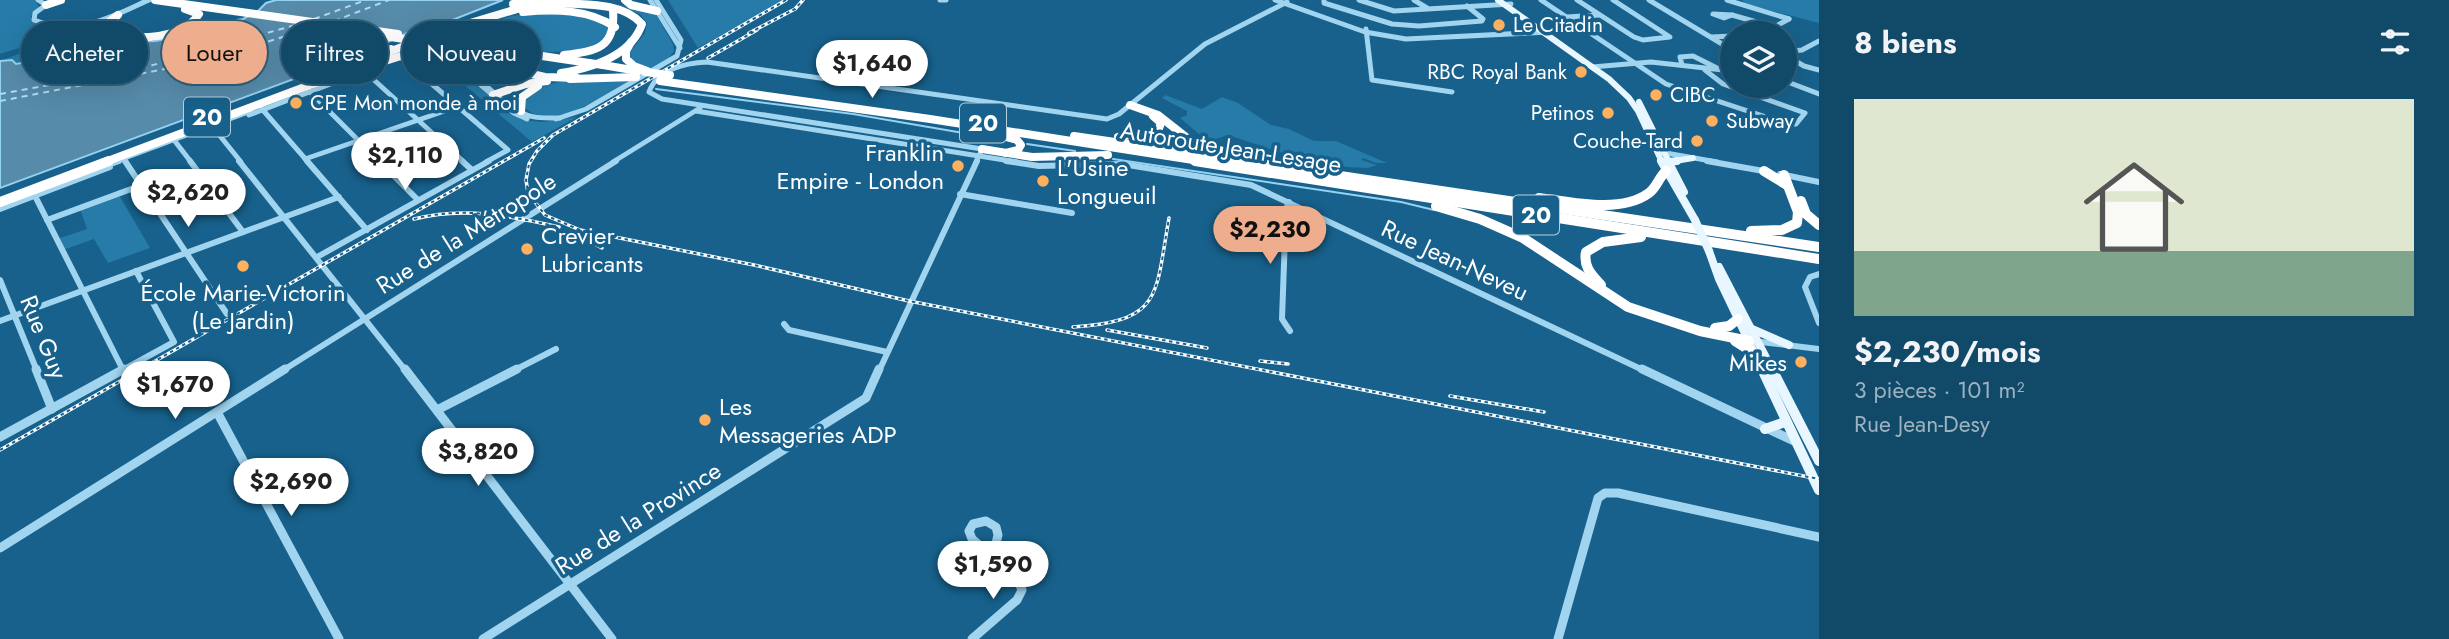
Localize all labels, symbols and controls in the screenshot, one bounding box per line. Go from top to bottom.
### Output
place label: Le Citadin [1513,10,1603,40]
marker: Le Citadin [1491,17,1507,33]
chip: Acheter [21,21,148,84]
chip: Louer [162,21,267,84]
chip: Filtres [281,21,388,84]
chip: Nouveau [402,21,541,84]
map controls [1720,21,1797,98]
button: layers [1720,21,1797,98]
text: 8 biens [1854,21,1957,64]
icon: filters [2376,23,2414,61]
pin: $1,640 [815,41,929,100]
text: $1,640 [832,46,912,80]
place label: RBC Royal Bank [1427,57,1568,87]
marker: RBC Royal Bank [1573,64,1589,80]
place label: CIBC [1670,80,1716,110]
marker: CIBC [1648,87,1664,103]
place label: CPE Mon monde à moi [310,88,517,118]
marker: CPE Mon monde à moi [288,95,304,111]
road number: 20 [184,98,230,136]
place label: Petinos [1531,98,1594,128]
road number: 20 [960,104,1006,142]
marker: Petinos [1600,105,1616,121]
place label: Subway [1726,106,1794,136]
street label: Autoroute Jean-Lesage [1118,112,1344,182]
marker: Subway [1704,113,1720,129]
place label: Couche-Tard [1573,126,1683,156]
pin: $2,110 [348,132,462,192]
marker: Couche-Tard [1689,133,1705,149]
place label: Franklin Empire - London [777,135,944,198]
text: $2,110 [367,138,443,172]
icon: home [2071,144,2197,270]
place label: L'Usine Longueuil [1057,150,1157,213]
marker: Franklin Empire - London [950,158,966,174]
street label: Rue de la Métropole [369,163,563,303]
pin: $2,620 [131,170,245,229]
marker: L'Usine Longueuil [1035,173,1051,189]
text: $2,620 [147,175,229,209]
road number: 20 [1513,196,1559,234]
pin: $2,230 [1213,206,1327,266]
street label: Rue Jean-Neveu [1376,211,1534,309]
text: $2,230 [1229,212,1311,246]
place label: Crevier Lubricants [541,218,643,281]
marker: Crevier Lubricants [519,241,535,257]
marker: École Marie-Victorin (Le Jardin) [235,258,251,274]
place label: École Marie-Victorin (Le Jardin) [140,275,346,338]
street label: Rue Guy [11,290,77,384]
text: $2,230/mois [1854,330,2041,373]
place label: Mikes [1729,345,1787,380]
marker: Mikes [1793,354,1809,370]
pin: $1,670 [118,362,232,421]
text: $1,670 [136,367,214,401]
text: 3 pièces · 101 m² [1854,373,2025,407]
place label: Les Messageries ADP [719,389,897,452]
text: Rue Jean-Desy [1854,407,1990,441]
marker: Les Messageries ADP [697,412,713,428]
pin: $3,820 [421,428,535,488]
text: $3,820 [438,434,518,468]
street label: Rue de la Province [548,453,728,583]
pin: $2,690 [234,458,348,518]
text: $2,690 [250,464,332,498]
pin: $1,590 [936,542,1050,601]
text: $1,590 [954,547,1032,581]

